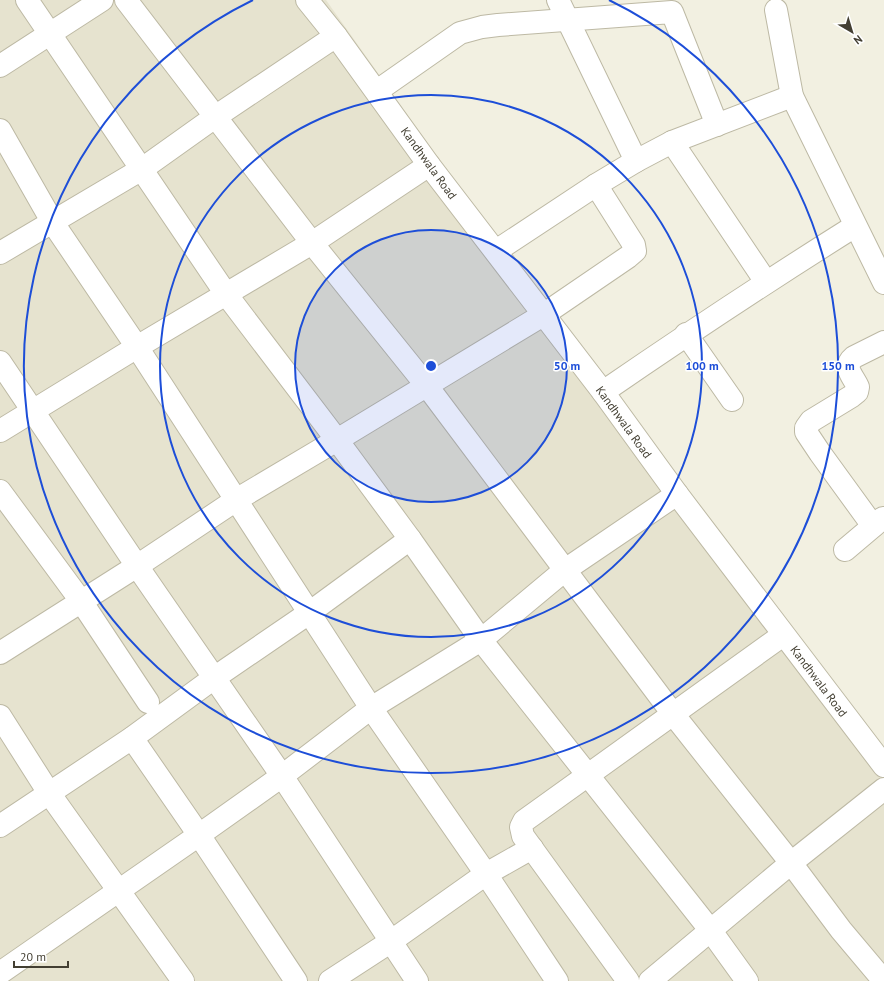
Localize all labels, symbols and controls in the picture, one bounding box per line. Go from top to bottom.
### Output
north arrow [832,12,872,52]
text: N [851,32,865,48]
street label: Kandhwala Road [398,124,460,202]
text: 50 m [554,358,580,373]
text: 100 m [685,358,719,373]
text: 150 m [821,358,855,373]
centre of rings [424,359,438,373]
street label: Kandhwala Road [593,383,655,461]
street label: Kandhwala Road [787,642,851,720]
scale bar [14,943,68,969]
text: 20 m [20,949,46,964]

